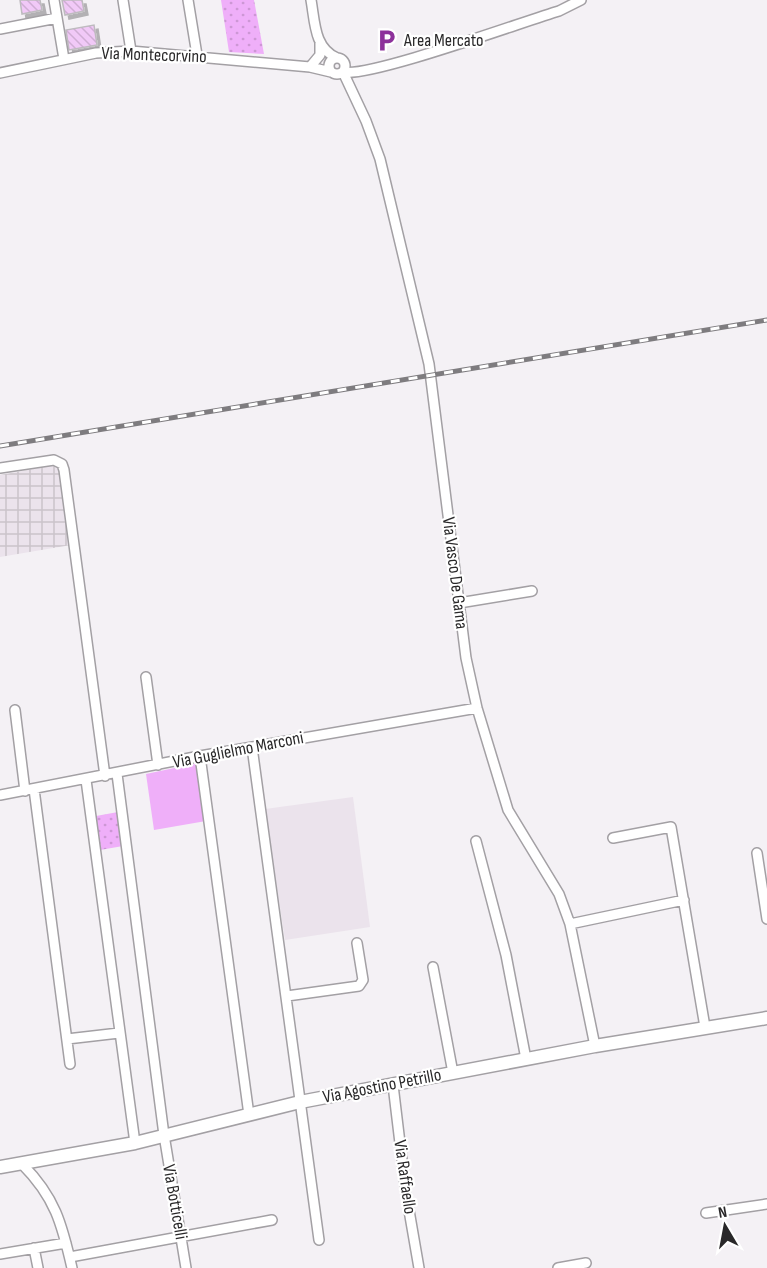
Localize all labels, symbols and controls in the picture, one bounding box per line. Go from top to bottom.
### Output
parking icon: Area Mercato [373,27,399,53]
place label: Area Mercato [403,30,483,51]
street label: Via Montecorvino [101,43,207,67]
street label: Via Vasco De Gama [438,516,472,630]
street label: Via Guglielmo Marconi [171,727,305,773]
street label: Via Agostino Petrillo [321,1064,443,1108]
street label: Via Raffaello [389,1139,421,1215]
street label: Via Botticelli [158,1163,192,1241]
north arrow [695,1196,755,1256]
text: N [717,1203,729,1223]

